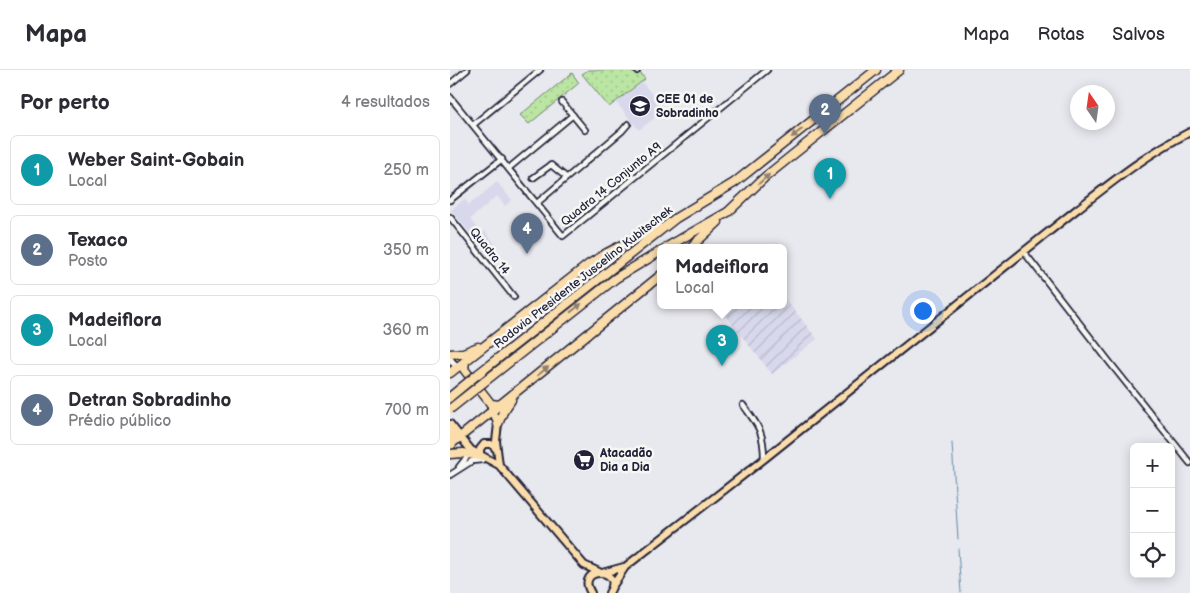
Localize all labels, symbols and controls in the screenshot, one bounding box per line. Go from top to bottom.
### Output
text: Mapa [25,20,87,49]
text: Mapa [963,24,1009,45]
text: Rotas [1037,24,1084,45]
text: Salvos [1112,24,1165,45]
north arrow [1070,85,1115,130]
text: Por perto [20,90,110,115]
place label: CEE 01 de Sobradinho [656,92,719,121]
text: 4 resultados [341,93,430,112]
school or university icon: CEE 01 de Sobradinho [628,94,652,118]
pin: 2 [809,94,841,135]
one-way arrow [791,128,804,139]
street label: Quadra 14 Conjunto A9 [558,139,665,230]
text: Weber Saint-Gobain [68,149,244,172]
pin: 1 [814,158,846,199]
text: 1 [34,161,40,180]
text: 250 m [383,161,429,180]
text: Local [68,172,107,191]
one-way arrow [757,173,769,185]
street label: Rodovia Presidente Juscelino Kubitschek [491,203,676,352]
pin: 4 [511,213,543,254]
street label: Quadra 14 [466,225,513,278]
text: Texaco [68,229,128,252]
text: 2 [32,241,42,260]
text: 350 m [383,241,429,260]
popup [657,244,787,309]
text: Posto [68,252,108,271]
text: Madeiflora [675,256,769,279]
text: Local [675,279,714,298]
your location [910,298,936,324]
one-way arrow [569,303,582,314]
text: Madeiflora [68,309,162,332]
text: 3 [32,321,42,340]
text: 360 m [382,321,429,340]
pin: 3 [706,325,738,366]
text: Local [68,332,107,351]
one-way arrow [536,365,549,376]
text: Detran Sobradinho [68,389,231,412]
text: 4 [32,401,42,420]
text: 700 m [385,401,429,420]
text: Prédio público [68,412,171,431]
map controls [1130,443,1175,578]
button: + [1130,443,1175,488]
place label: Atacadão Dia a Dia [599,446,652,475]
supermarket icon: Atacadão Dia a Dia [572,448,596,472]
button: − [1130,488,1175,533]
button: locate [1130,533,1175,578]

